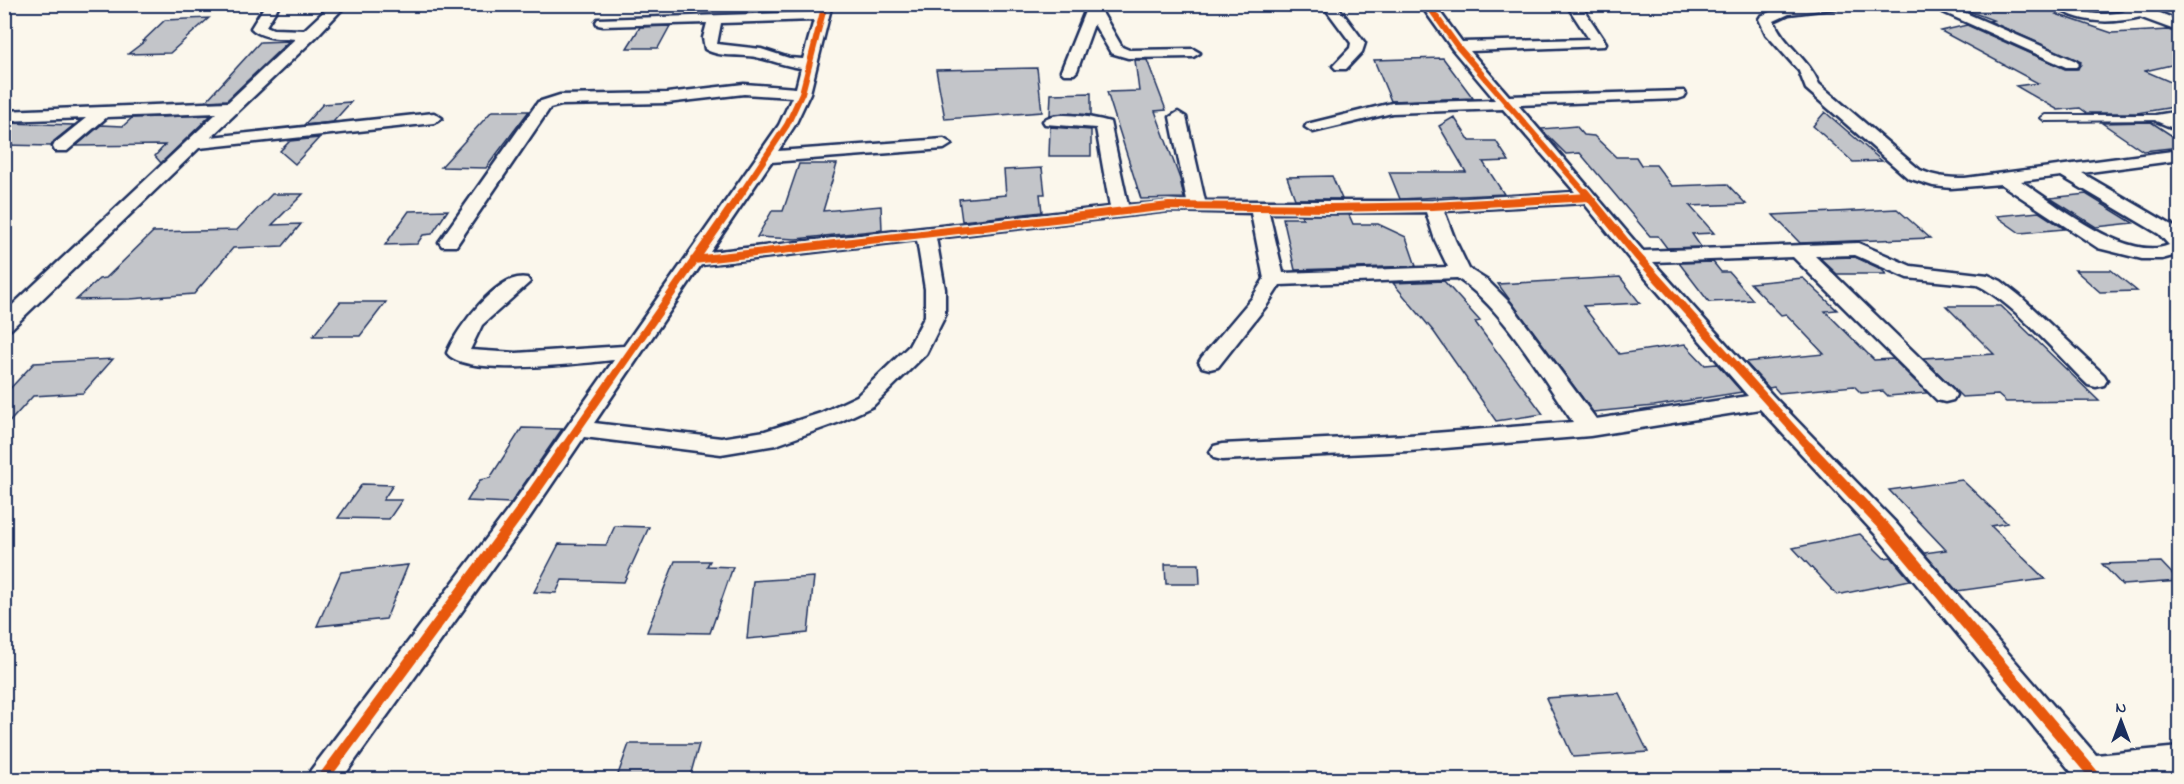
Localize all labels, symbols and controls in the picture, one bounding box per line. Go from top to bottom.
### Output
north arrow [2091,691,2151,751]
text: N [2116,696,2127,720]

